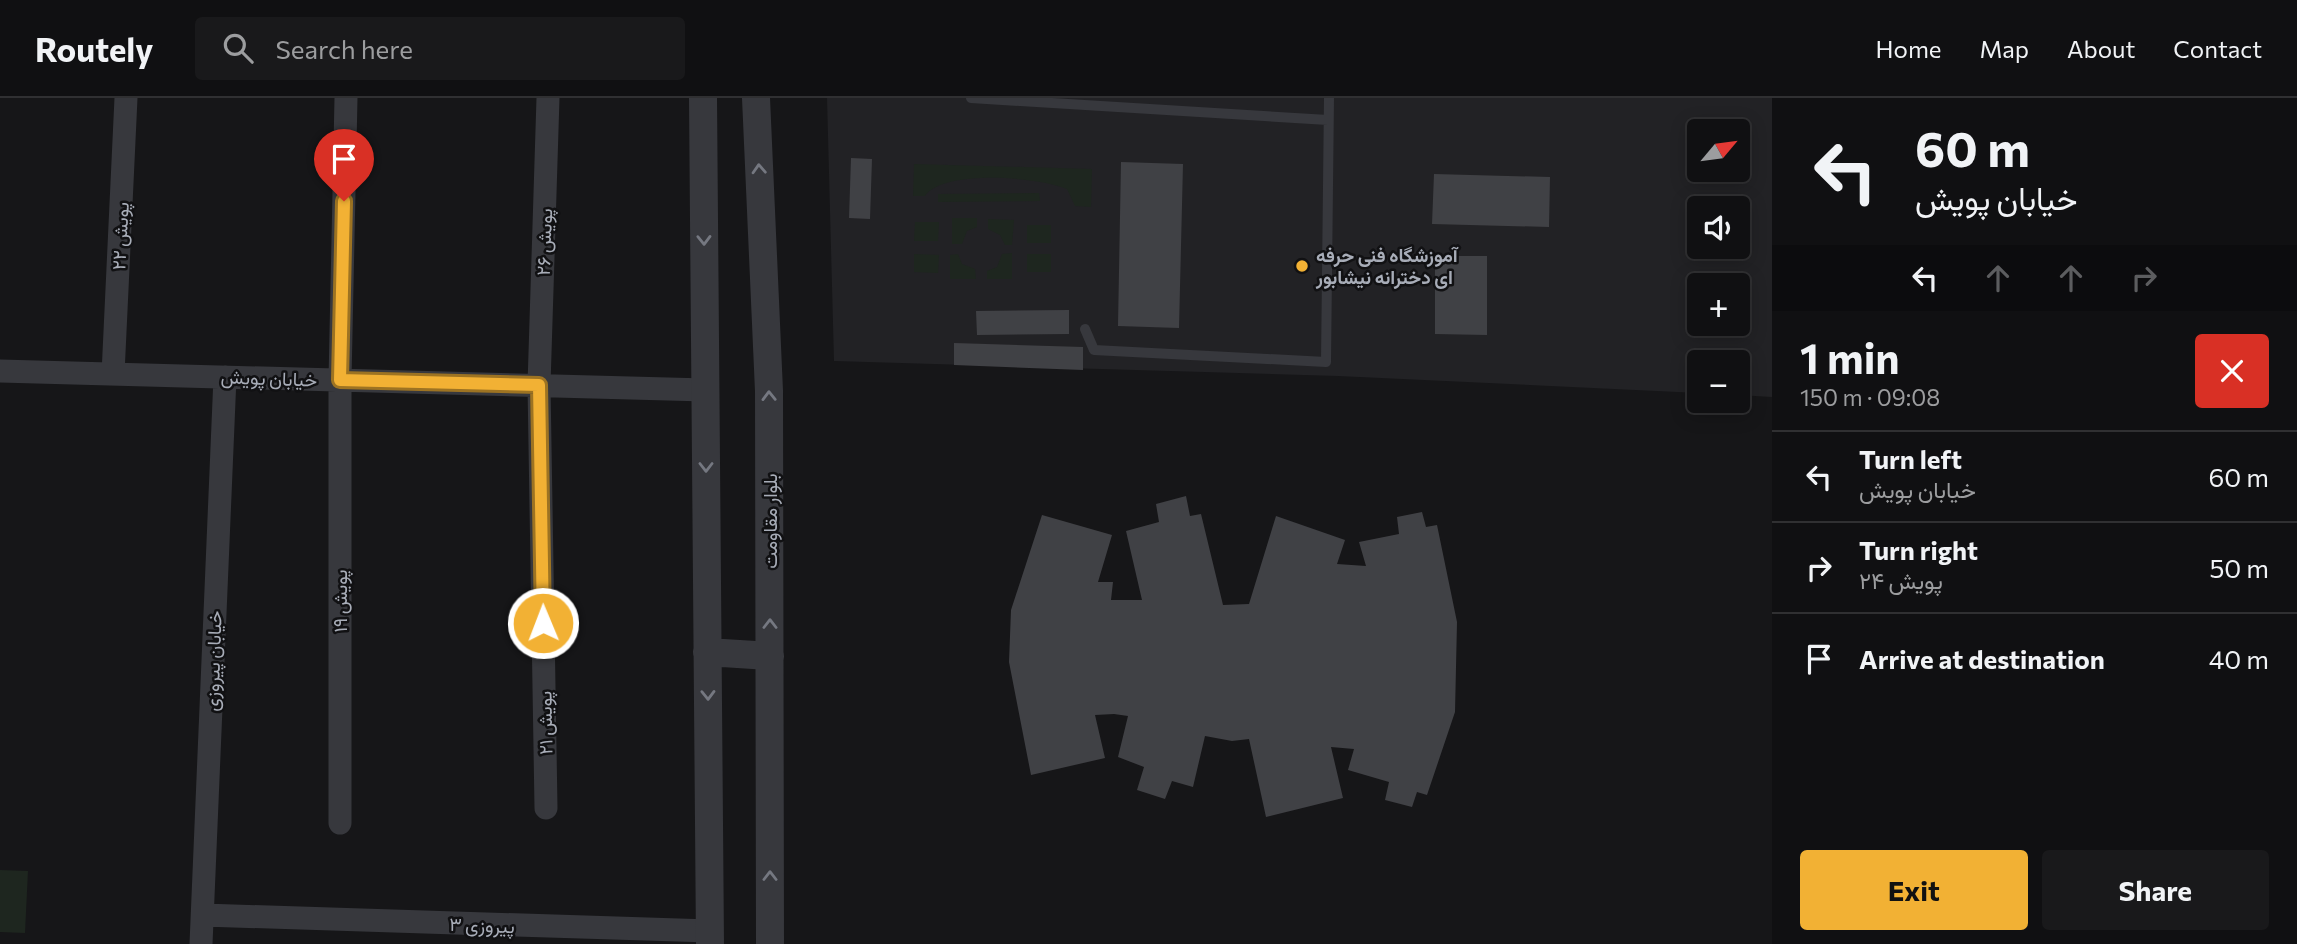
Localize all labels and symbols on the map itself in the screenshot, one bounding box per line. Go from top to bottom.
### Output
north arrow [1687,119,1750,182]
pin [314,129,374,201]
one-way arrow [752,163,767,174]
street label: پویش ۲۲ [106,201,136,271]
street label: پویش ۲۶ [531,208,559,276]
one-way arrow [696,235,712,245]
place label: آموزشگاه فنی حرفه ای دخترانه نیشابور [1315,243,1459,290]
marker: آموزشگاه فنی حرفه ای دخترانه نیشابور [1294,258,1310,274]
street label: خیابان پویش [220,364,318,394]
one-way arrow [761,391,777,401]
one-way arrow [698,462,714,473]
street label: بلوار مقاومت [758,473,782,569]
street label: پویش ۱۹ [328,569,354,633]
position arrow [506,586,580,660]
street label: خیابان پیروزی [199,610,229,712]
one-way arrow [762,618,778,629]
one-way arrow [700,690,716,700]
street label: پویش ۲۱ [532,691,560,755]
one-way arrow [762,870,778,881]
street label: پیروزی ۳ [449,912,515,940]

